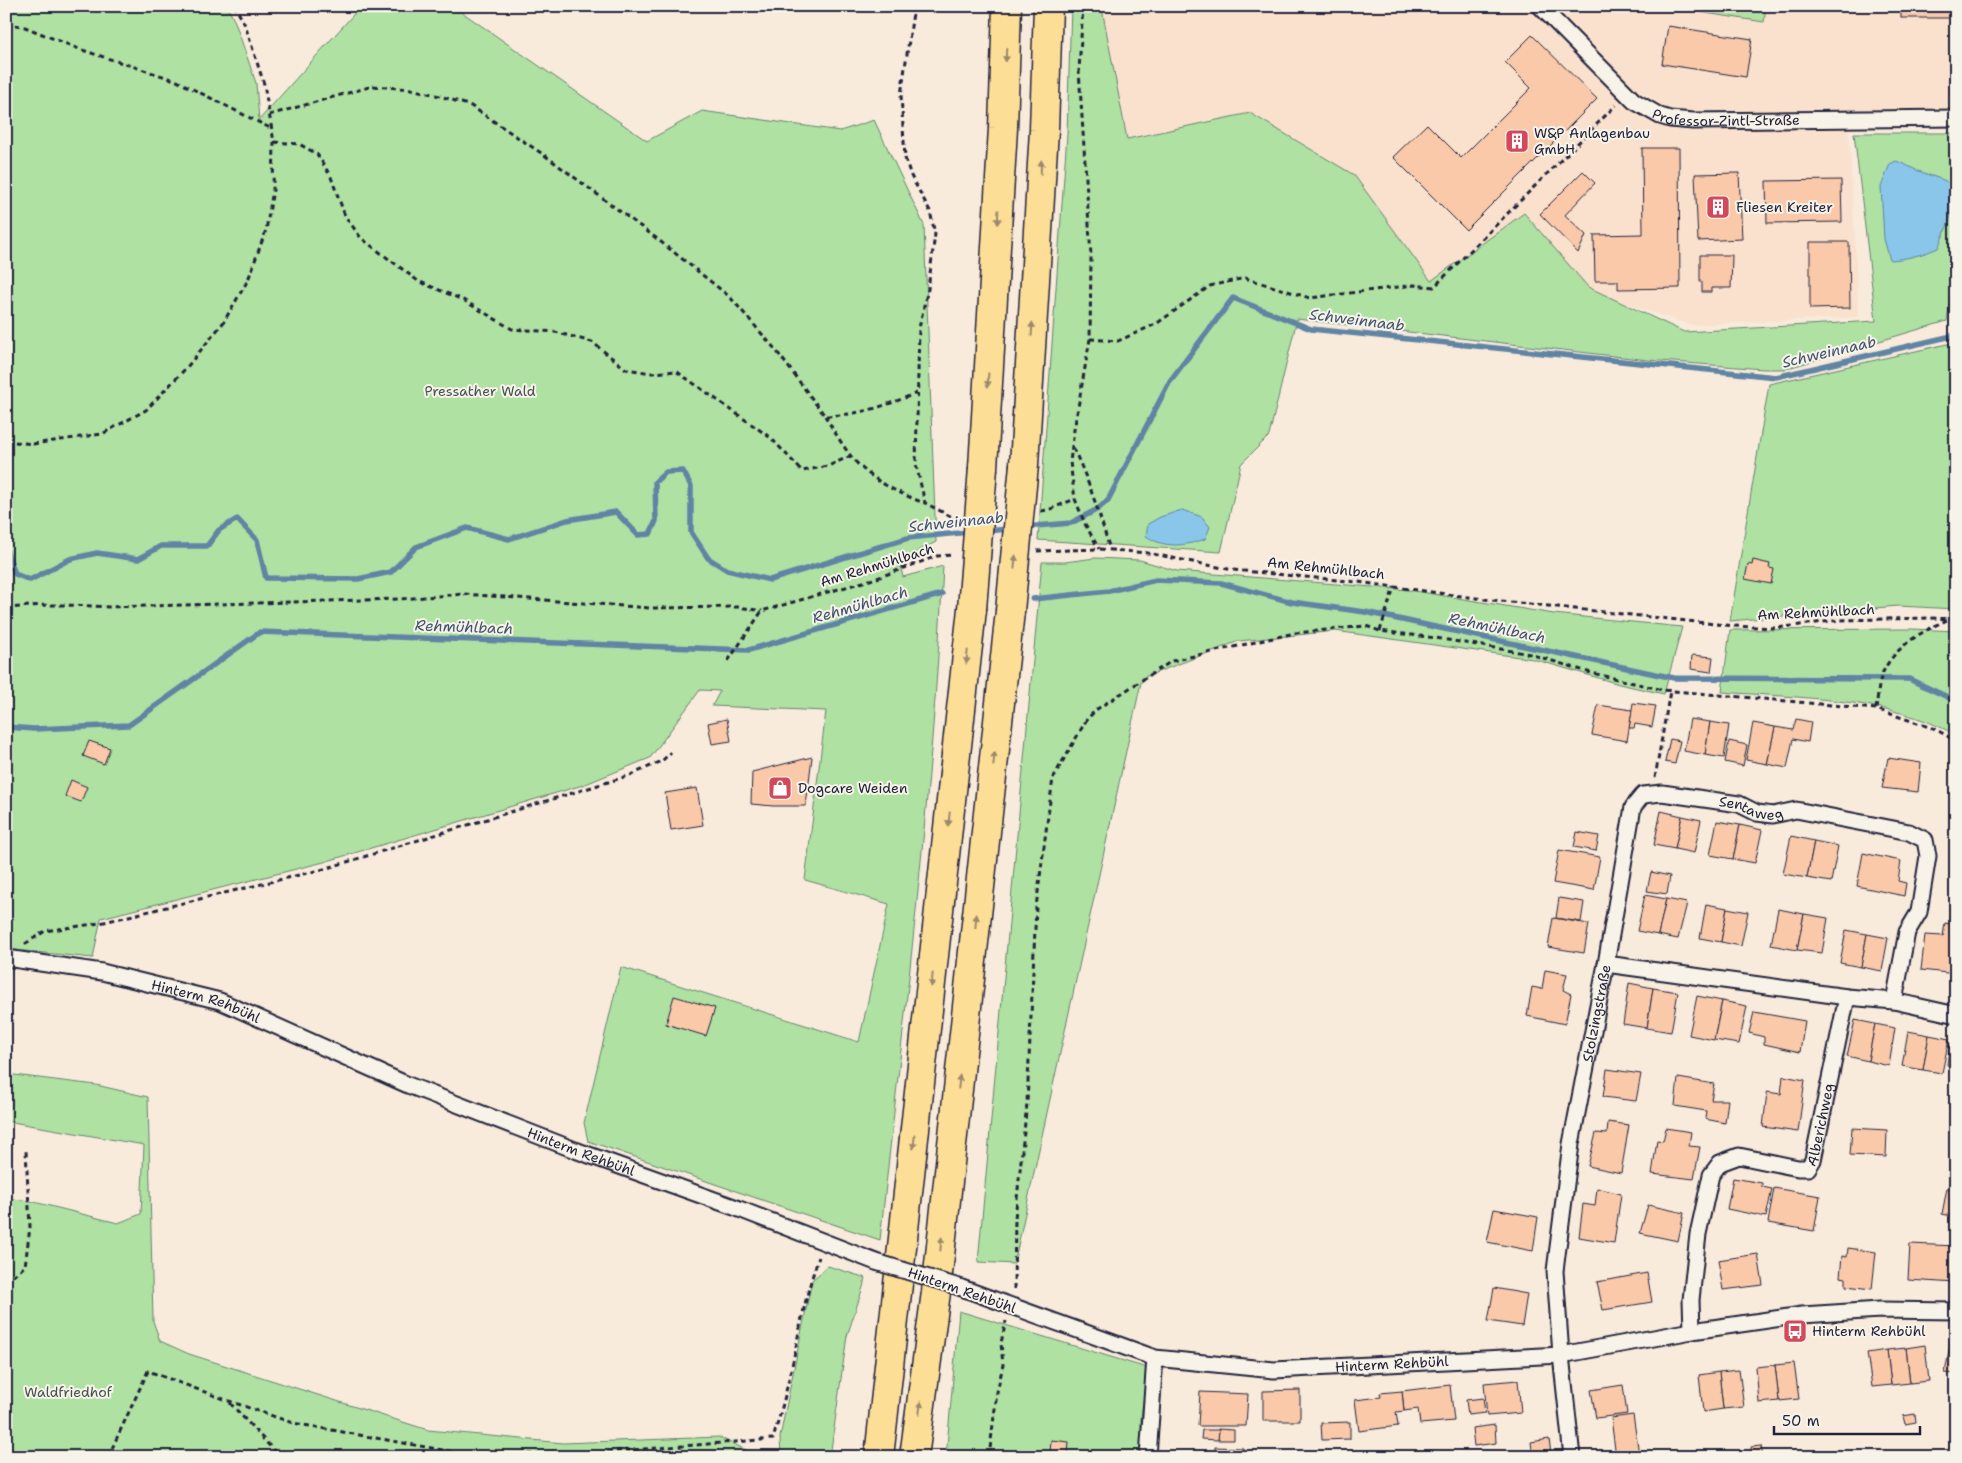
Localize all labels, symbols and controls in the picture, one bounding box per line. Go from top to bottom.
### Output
one-way arrow [1001,47,1009,63]
street label: Professor-Zintl-Straße [1649,104,1800,130]
place label: W&P Anlagenbau GmbH [1534,124,1650,158]
building icon: W&P Anlagenbau GmbH [1504,128,1530,154]
one-way arrow [1038,158,1046,174]
building icon: Fliesen Kreiter [1705,194,1731,220]
place label: Fliesen Kreiter [1736,198,1833,216]
one-way arrow [993,210,1001,226]
water label: Schweinnaab [1308,304,1406,336]
one-way arrow [1028,321,1036,337]
water label: Schweinnaab [1780,331,1878,373]
one-way arrow [984,372,992,388]
park label: Pressather Wald [424,382,536,400]
water label: Schweinnaab [907,507,1005,537]
street label: Am Rehmühlbach [818,539,936,591]
street label: Am Rehmühlbach [1266,553,1386,583]
one-way arrow [1011,554,1019,570]
water label: Rehmühlbach [810,582,910,628]
street label: Am Rehmühlbach [1757,600,1875,624]
water label: Rehmühlbach [1447,608,1547,648]
water label: Rehmühlbach [414,615,514,639]
one-way arrow [963,650,971,666]
one-way arrow [990,751,998,767]
shop icon: Dogcare Weiden [767,775,793,801]
place label: Dogcare Weiden [798,779,908,797]
street label: Sentaweg [1718,792,1785,824]
one-way arrow [945,811,953,827]
one-way arrow [972,912,980,928]
street label: Stolzingstraße [1578,963,1615,1064]
one-way arrow [928,973,936,989]
street label: Hinterm Rehbühl [150,975,264,1027]
one-way arrow [955,1074,963,1090]
street label: Alberichweg [1802,1082,1838,1170]
street label: Hinterm Rehbühl [525,1123,638,1180]
one-way arrow [910,1134,918,1150]
one-way arrow [937,1236,945,1252]
street label: Hinterm Rehbühl [905,1263,1019,1317]
bus stop icon: Hinterm Rehbühl [1782,1318,1808,1344]
place label: Hinterm Rehbühl [1812,1322,1926,1340]
street label: Hinterm Rehbühl [1335,1352,1450,1376]
park label: Waldfriedhof [24,1383,113,1401]
one-way arrow [917,1400,925,1416]
scale bar [1774,1403,1921,1435]
text: 50 m [1782,1411,1820,1431]

